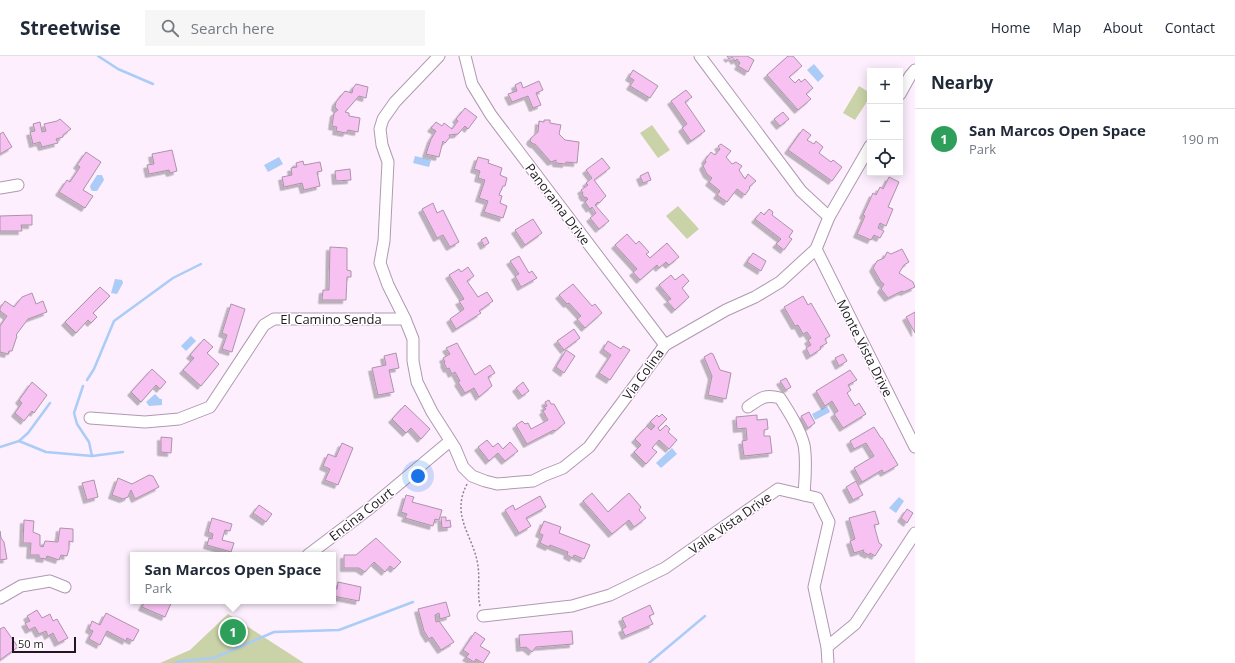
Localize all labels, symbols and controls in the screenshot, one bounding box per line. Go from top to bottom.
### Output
search box [145,10,425,46]
text: Streetwise [20,15,121,41]
icon: search [159,17,181,39]
text: Search here [191,18,274,38]
text: Home [991,18,1030,37]
text: Map [1052,18,1081,37]
text: About [1103,18,1143,37]
text: Contact [1165,18,1215,37]
map controls [867,68,903,176]
button: + [867,68,903,104]
text: Nearby [931,71,993,94]
button: − [867,104,903,140]
text: San Marcos Open Space [969,120,1146,140]
text: 1 [940,130,948,148]
text: 190 m [1181,130,1219,148]
button: locate [867,140,903,176]
text: Park [969,140,996,158]
street label: Panorama Drive [521,160,595,248]
street label: Monte Vista Drive [833,296,897,400]
street label: El Camino Senda [280,310,382,328]
street label: Via Colina [618,345,668,403]
your location [408,466,428,486]
street label: Encina Court [325,483,397,545]
street label: Valle Vista Drive [685,488,775,558]
popup [130,552,336,604]
text: San Marcos Open Space [145,559,321,579]
text: Park [145,579,172,597]
pin: 1 [220,617,246,647]
scale bar [12,635,76,654]
text: 50 m [18,636,44,651]

